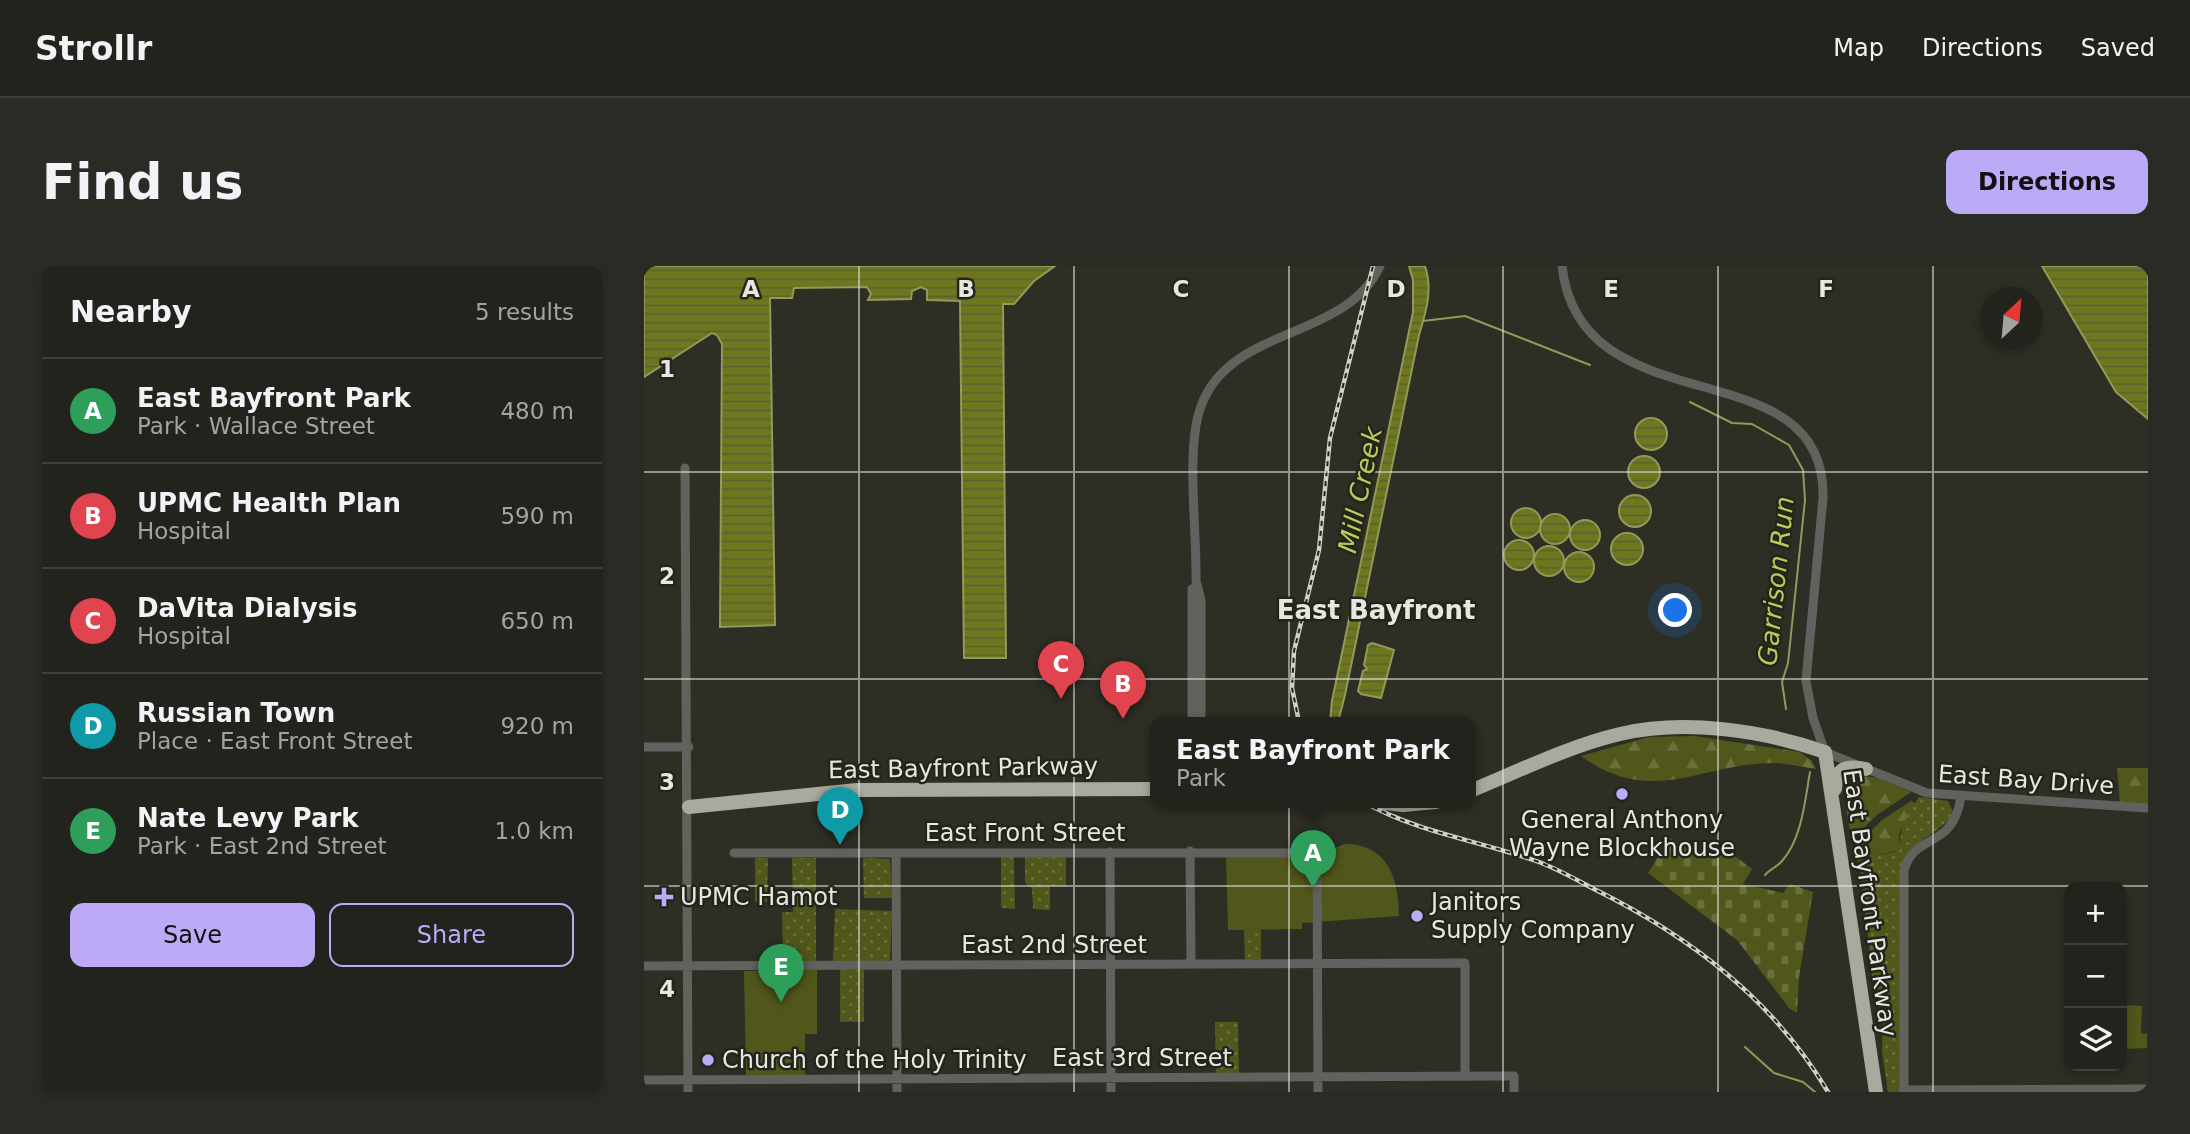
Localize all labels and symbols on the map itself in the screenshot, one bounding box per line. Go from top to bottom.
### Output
text: A [742,276,760,302]
text: B [957,276,975,302]
text: C [1173,276,1189,302]
text: D [1386,276,1406,302]
text: E [1603,276,1619,302]
text: F [1818,276,1834,302]
north arrow [1980,287,2043,350]
text: 1 [659,356,675,382]
water label: Mill Creek [1332,423,1388,556]
water label: Garrison Run [1752,495,1800,667]
text: 2 [659,563,675,589]
your location [1658,593,1692,627]
district label: East Bayfront [1277,595,1475,625]
pin: C [1038,641,1084,699]
pin: B [1100,661,1146,719]
street label: East Bayfront Parkway [828,752,1098,784]
street label: East Bay Drive [1937,760,2115,800]
street label: East Bayfront Parkway [1837,767,1903,1039]
text: 3 [659,769,675,795]
marker: General Anthony Wayne Blockhouse [1614,786,1630,802]
pin: D [817,787,863,845]
place label: General Anthony Wayne Blockhouse [1509,806,1735,862]
street label: East Front Street [925,819,1125,847]
pin: A [1290,830,1336,888]
place label: UPMC Hamot [680,883,837,911]
marker: UPMC Hamot [654,887,674,907]
place label: Janitors Supply Company [1429,888,1635,944]
marker: Janitors Supply Company [1409,908,1425,924]
street label: East 2nd Street [961,931,1147,959]
pin: E [758,944,804,1002]
text: 4 [659,976,675,1002]
street label: East 3rd Street [1052,1044,1232,1072]
place label: Church of the Holy Trinity [722,1046,1027,1074]
marker: Church of the Holy Trinity [700,1052,716,1068]

